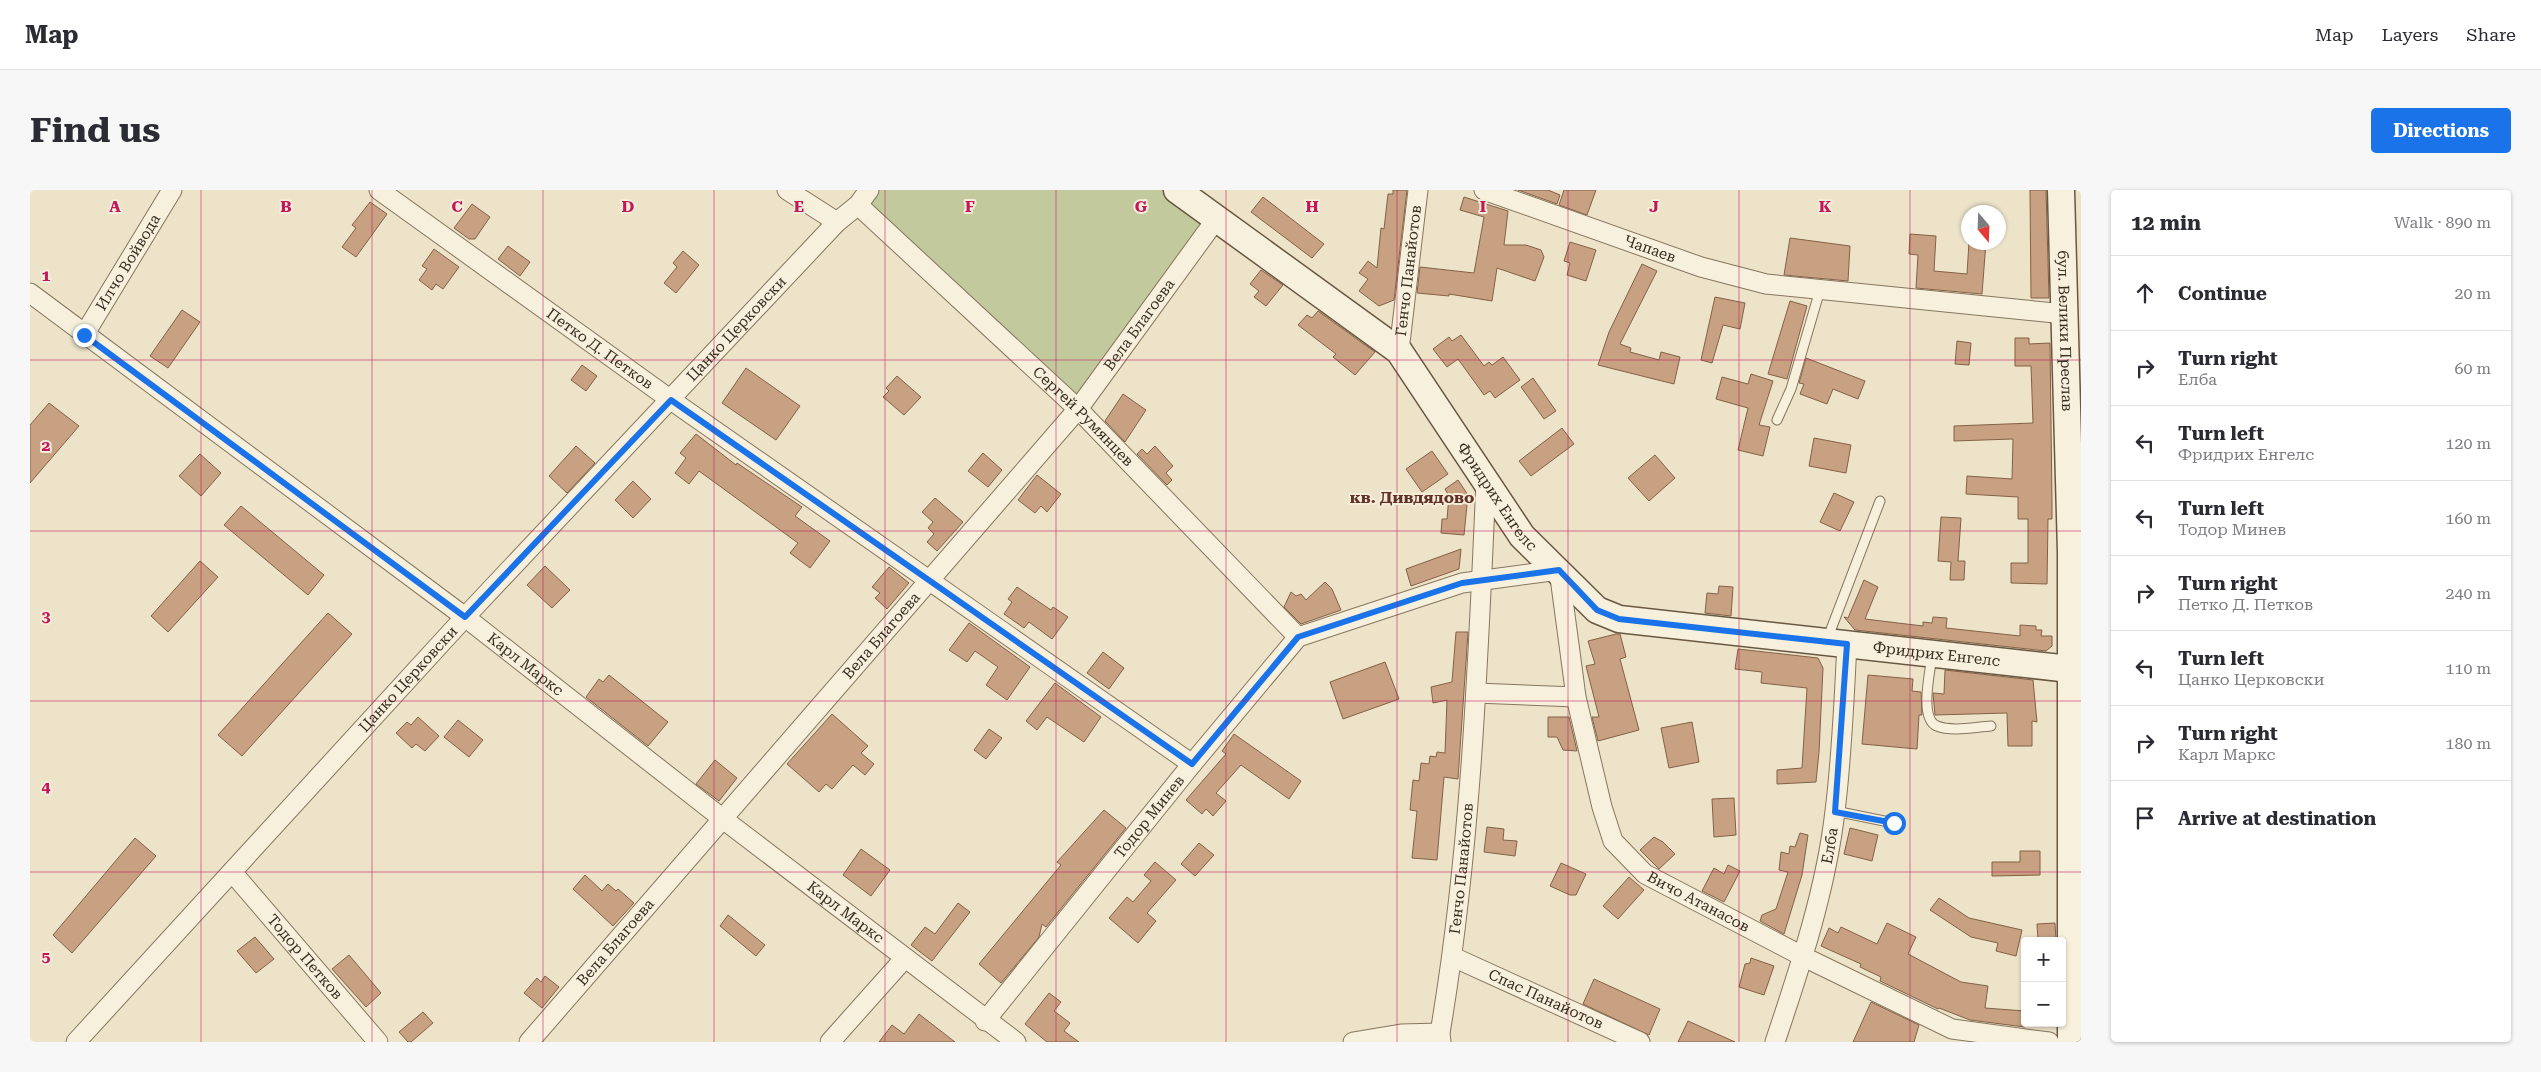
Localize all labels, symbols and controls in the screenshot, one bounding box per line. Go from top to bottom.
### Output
text: Map [25,21,79,49]
text: Map [2315,24,2354,45]
text: Layers [2382,24,2438,45]
text: Share [2466,24,2516,45]
button: Directions [2371,108,2511,153]
text: Find us [30,110,160,151]
text: A [109,197,121,216]
text: B [280,197,292,216]
text: C [451,197,463,216]
text: D [622,197,635,216]
text: E [794,197,804,216]
text: F [965,197,975,216]
text: G [1135,197,1148,216]
text: H [1305,197,1319,216]
text: I [1480,197,1486,216]
text: J [1649,197,1659,216]
text: K [1819,197,1832,216]
street label: Генчо Панайотов [1392,204,1425,337]
north arrow [1961,205,2006,250]
street label: Илчо Войвода [92,211,164,314]
text: 12 min [2131,211,2201,235]
text: Walk · 890 m [2394,213,2491,232]
street label: Чапаев [1621,231,1678,266]
street label: бул. Велики Преслав [2054,250,2076,412]
text: 1 [42,266,51,285]
street label: Цанко Церковски [683,273,790,385]
street label: Вела Благоева [1100,276,1179,374]
icon: ahead [2131,279,2159,307]
text: Continue [2178,282,2267,305]
text: 20 m [2454,284,2491,303]
street label: Петко Д. Петков [543,304,657,393]
route end [73,324,96,347]
text: Turn right [2178,347,2278,370]
icon: right [2131,354,2159,382]
text: 60 m [2454,359,2491,378]
street label: Сергей Румянцев [1029,363,1137,470]
text: Елба [2178,370,2217,389]
text: Turn left [2178,422,2264,445]
icon: left [2131,429,2159,457]
text: 120 m [2445,434,2491,453]
text: 2 [42,436,51,455]
street label: Фридрих Енгелс [1453,439,1541,555]
text: Фридрих Енгелс [2178,445,2314,464]
district label: кв. Дивдядово [1350,488,1474,507]
text: Turn left [2178,497,2264,520]
icon: left [2131,504,2159,532]
text: 160 m [2445,509,2491,528]
text: Тодор Минев [2178,520,2286,539]
text: Turn right [2178,572,2278,595]
icon: right [2131,579,2159,607]
text: 240 m [2445,584,2491,603]
street label: Вела Благоева [839,589,924,683]
text: Петко Д. Петков [2178,595,2313,614]
text: 3 [42,607,51,626]
street label: Цанко Церковски [355,622,461,736]
street label: Карл Маркс [484,629,567,700]
street label: Фридрих Енгелс [1872,638,2001,670]
text: Turn left [2178,647,2264,670]
icon: left [2131,654,2159,682]
text: 110 m [2445,659,2491,678]
text: Цанко Церковски [2178,670,2324,689]
text: Turn right [2178,722,2278,745]
icon: right [2131,729,2159,757]
text: 180 m [2445,734,2491,753]
text: Карл Маркс [2178,745,2276,764]
street label: Тодор Минев [1110,772,1188,862]
text: 4 [42,777,51,796]
street label: Генчо Панайотов [1446,802,1477,935]
icon: arrive [2131,804,2159,832]
text: Arrive at destination [2178,807,2376,830]
route start [1883,812,1906,835]
street label: Елба [1818,826,1842,865]
street label: Вичо Атанасов [1644,868,1753,936]
street label: Карл Маркс [804,877,887,947]
street label: Вела Благоева [573,895,658,989]
street label: Тодор Петков [263,911,346,1003]
map controls [2021,937,2066,1027]
button: + [2021,937,2066,982]
text: 5 [42,947,51,966]
street label: Спас Панайотов [1486,965,1606,1033]
button: − [2021,982,2066,1027]

